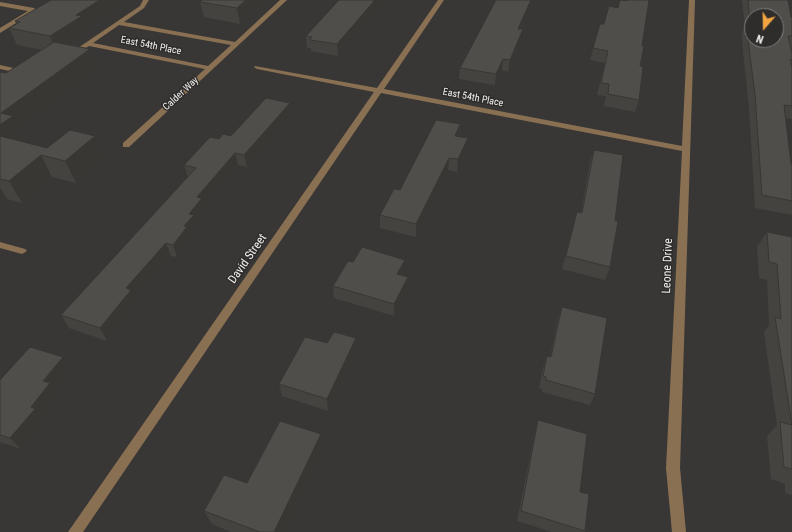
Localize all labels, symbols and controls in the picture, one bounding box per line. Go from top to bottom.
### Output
north arrow [744,8,784,48]
text: N [755,32,765,46]
street label: East 54th Place [120,34,182,58]
street label: Calder Way [161,75,201,113]
street label: East 54th Place [442,86,504,110]
street label: David Street [226,231,270,287]
street label: Leone Drive [660,238,676,294]

